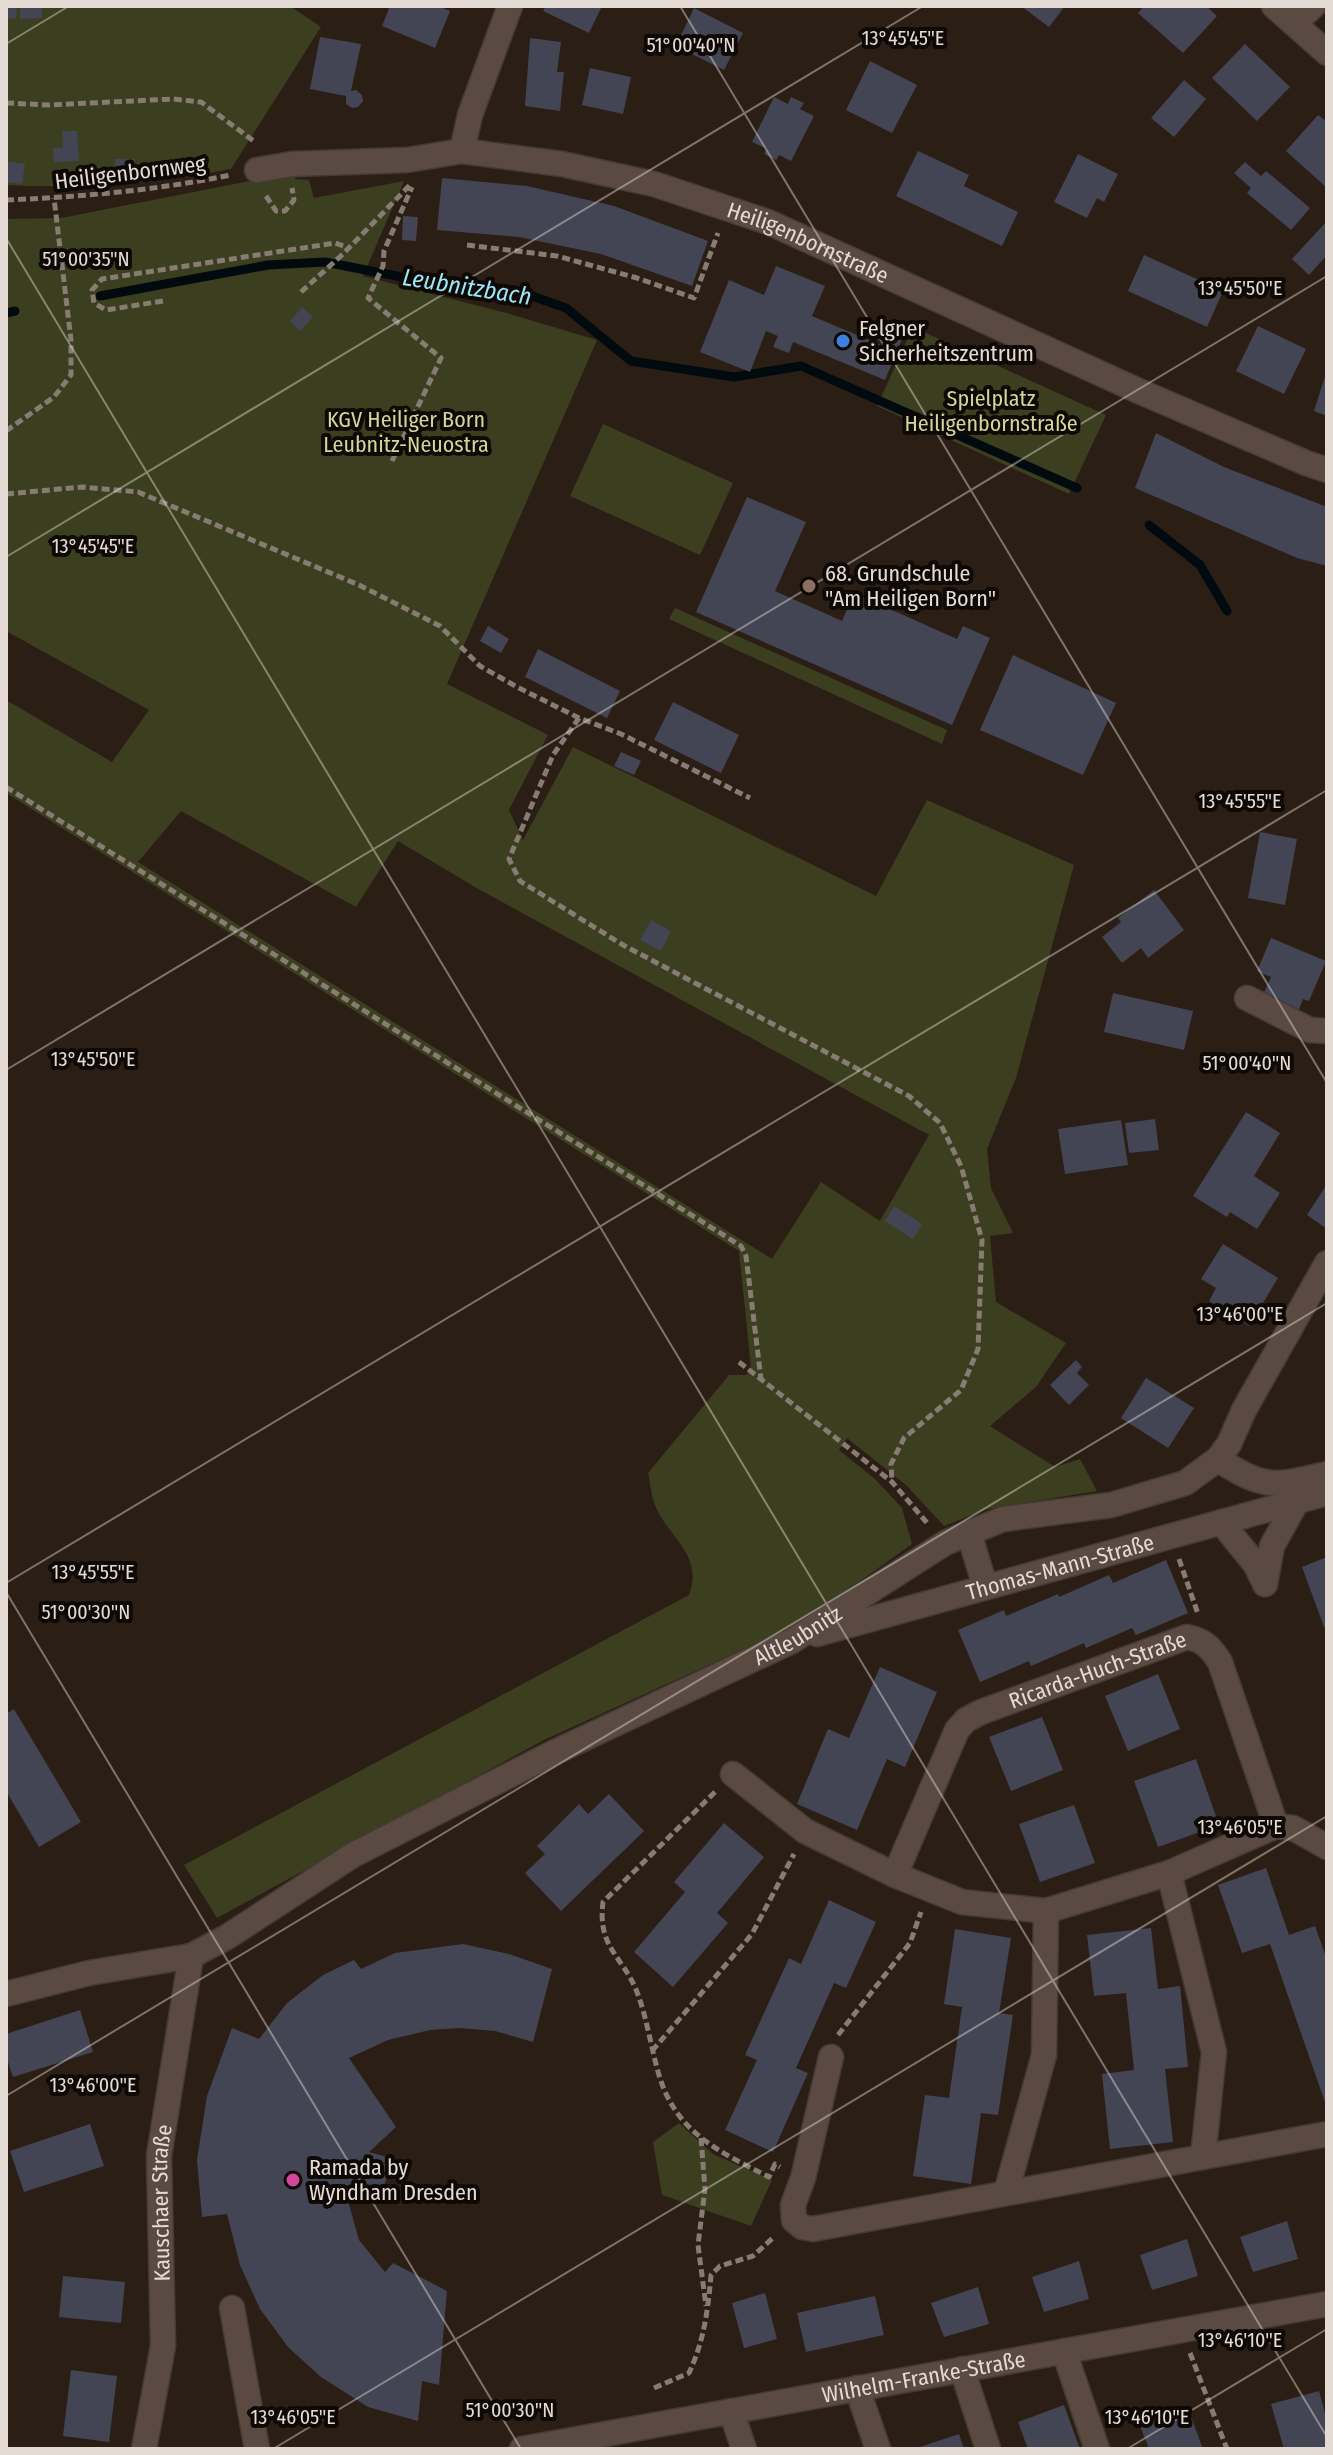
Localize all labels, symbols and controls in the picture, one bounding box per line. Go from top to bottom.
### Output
text: 13°45'45"E [862,26,944,50]
text: 51°00'40"N [647,33,735,57]
street label: Heiligenbornweg [53,150,208,195]
street label: Heiligenbornstraße [724,196,893,289]
text: 51°00'35"N [42,247,130,271]
water label: Leubnitzbach [401,263,533,311]
text: 13°45'50"E [1198,276,1282,300]
place label: Felgner Sicherheitszentrum [859,315,1034,367]
marker: Felgner Sicherheitszentrum [834,332,852,350]
park label: Spielplatz Heiligenbornstraße [904,385,1078,437]
park label: KGV Heiliger Born Leubnitz-Neuostra [323,406,489,458]
text: 13°45'45"E [52,534,134,558]
place label: 68. Grundschule "Am Heiligen Born" [825,560,996,612]
marker: 68. Grundschule "Am Heiligen Born" [800,577,818,595]
text: 13°45'55"E [1199,789,1281,813]
text: 13°45'50"E [51,1047,135,1071]
text: 51°00'40"N [1203,1051,1291,1075]
text: 13°46'00"E [1197,1302,1283,1326]
street label: Thomas-Mann-Straße [963,1529,1157,1606]
text: 13°45'55"E [52,1560,134,1584]
text: 51°00'30"N [42,1600,131,1624]
street label: Altleubnitz [749,1600,847,1671]
street label: Ricarda-Huch-Straße [1005,1625,1190,1715]
text: 13°46'05"E [1197,1815,1283,1839]
text: 13°46'00"E [50,2073,136,2097]
street label: Kauschaer Straße [146,2122,178,2282]
place label: Ramada by Wyndham Dresden [309,2154,478,2206]
marker: Ramada by Wyndham Dresden [284,2171,302,2189]
text: 13°46'10"E [1198,2328,1282,2352]
street label: Wilhelm-Franke-Straße [820,2346,1027,2409]
text: 51°00'30"N [466,2398,555,2422]
text: 13°46'05"E [250,2405,336,2429]
text: 13°46'10"E [1105,2405,1189,2429]

